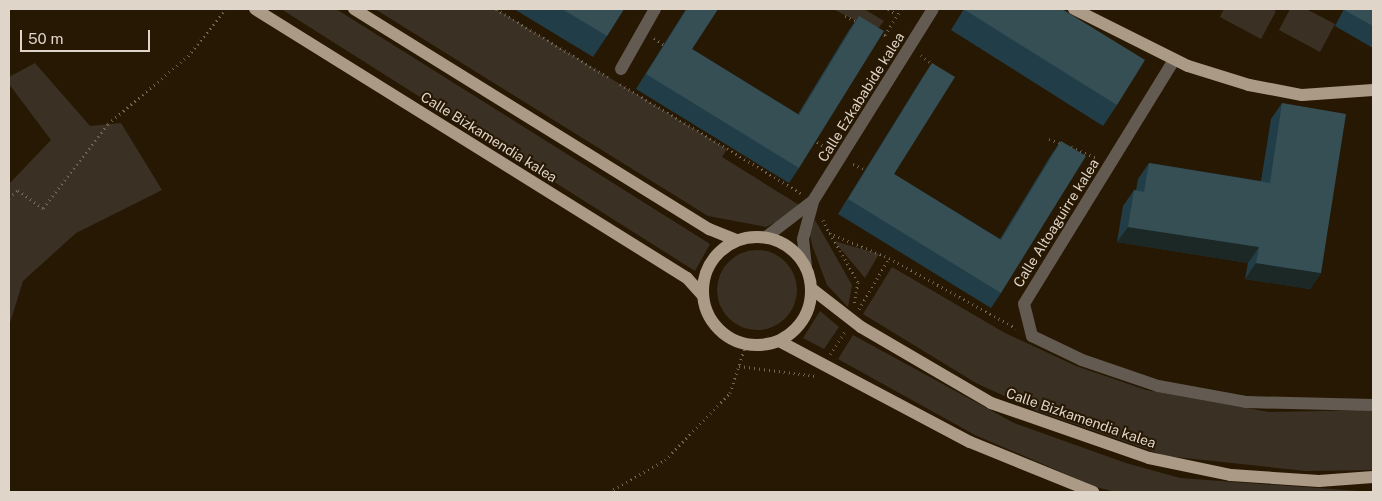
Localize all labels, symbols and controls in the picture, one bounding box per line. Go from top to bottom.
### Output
scale bar [22,20,152,52]
street label: Calle Ezkababide kalea [814,29,908,165]
text: 50 m [28,30,63,47]
street label: Calle Bizkamendia kalea [418,88,560,186]
street label: Calle Altoaguirre kalea [1010,156,1102,290]
street label: Calle Bizkamendia kalea [1004,384,1158,452]

